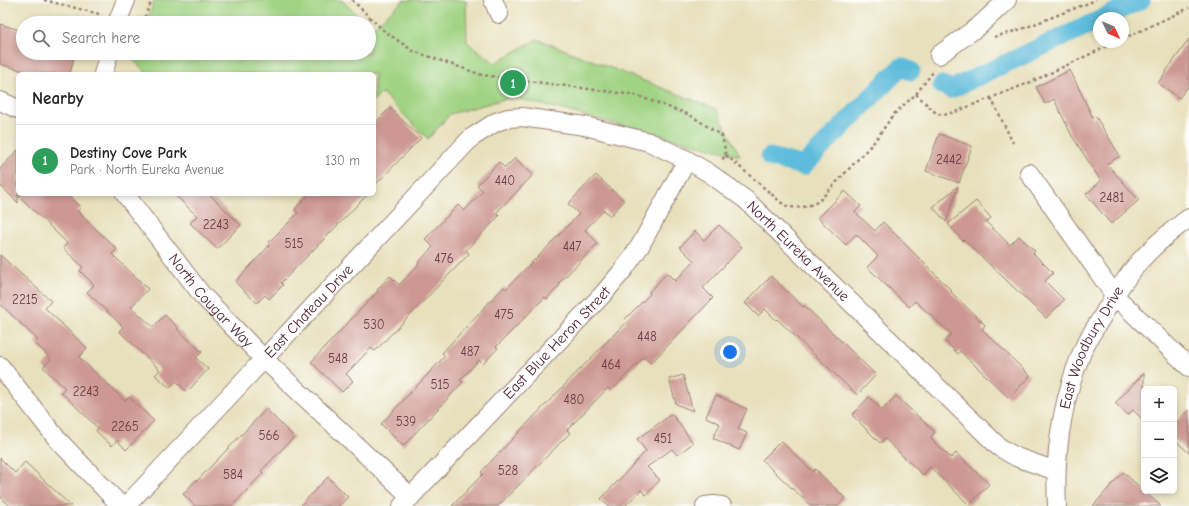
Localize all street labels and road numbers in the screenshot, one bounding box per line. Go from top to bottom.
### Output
street label: North Eureka Avenue [743,197,854,306]
street label: North Cougar Way [165,250,257,351]
street label: East Chateau Drive [260,260,357,362]
street label: East Blue Heron Street [499,282,615,403]
street label: East Woodbury Drive [1056,282,1127,411]

